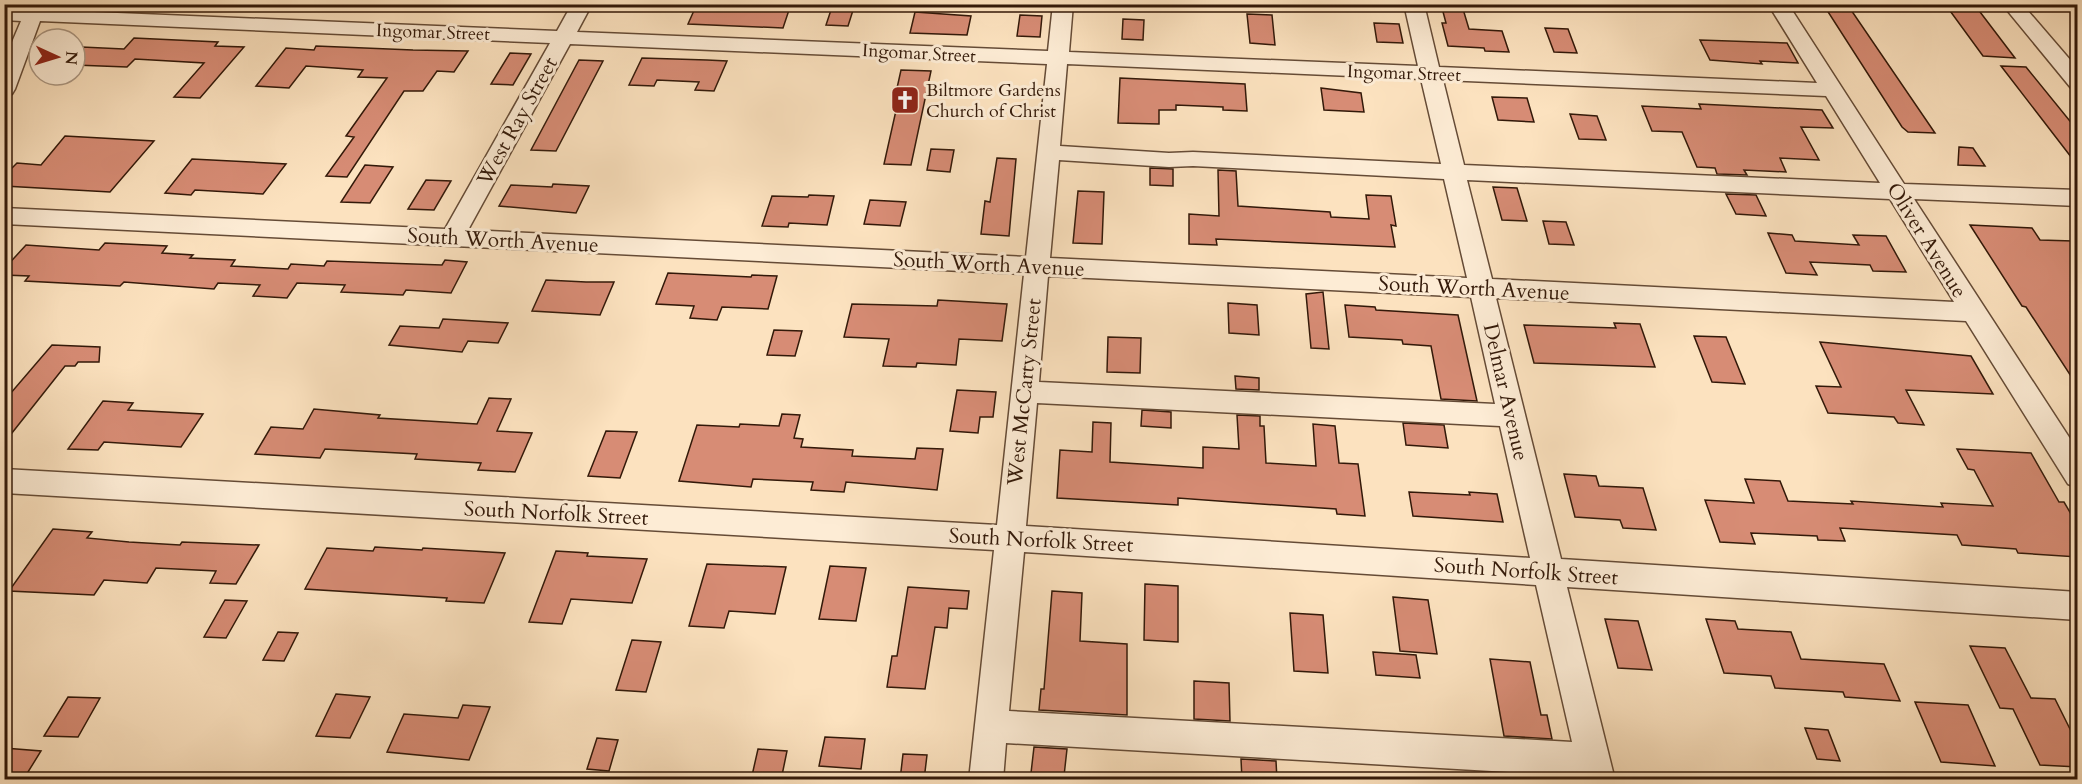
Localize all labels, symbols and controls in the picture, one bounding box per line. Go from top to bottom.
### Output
street label: Ingomar Street [376,18,491,47]
north arrow [27,27,87,87]
street label: Ingomar Street [861,38,977,69]
text: N [60,50,82,66]
street label: West Ray Street [470,51,565,192]
street label: Ingomar Street [1347,59,1462,88]
place label: Biltmore Gardens Church of Christ [926,78,1061,124]
church icon: Biltmore Gardens Church of Christ [889,84,921,116]
street label: Oliver Avenue [1880,177,1974,303]
street label: South Worth Avenue [407,221,599,260]
street label: South Worth Avenue [893,245,1085,284]
street label: South Worth Avenue [1378,269,1570,308]
street label: West McCarty Street [1000,297,1049,488]
street label: Delmar Avenue [1476,321,1535,464]
street label: South Norfolk Street [463,494,649,533]
street label: South Norfolk Street [948,521,1134,560]
street label: South Norfolk Street [1433,551,1619,592]

